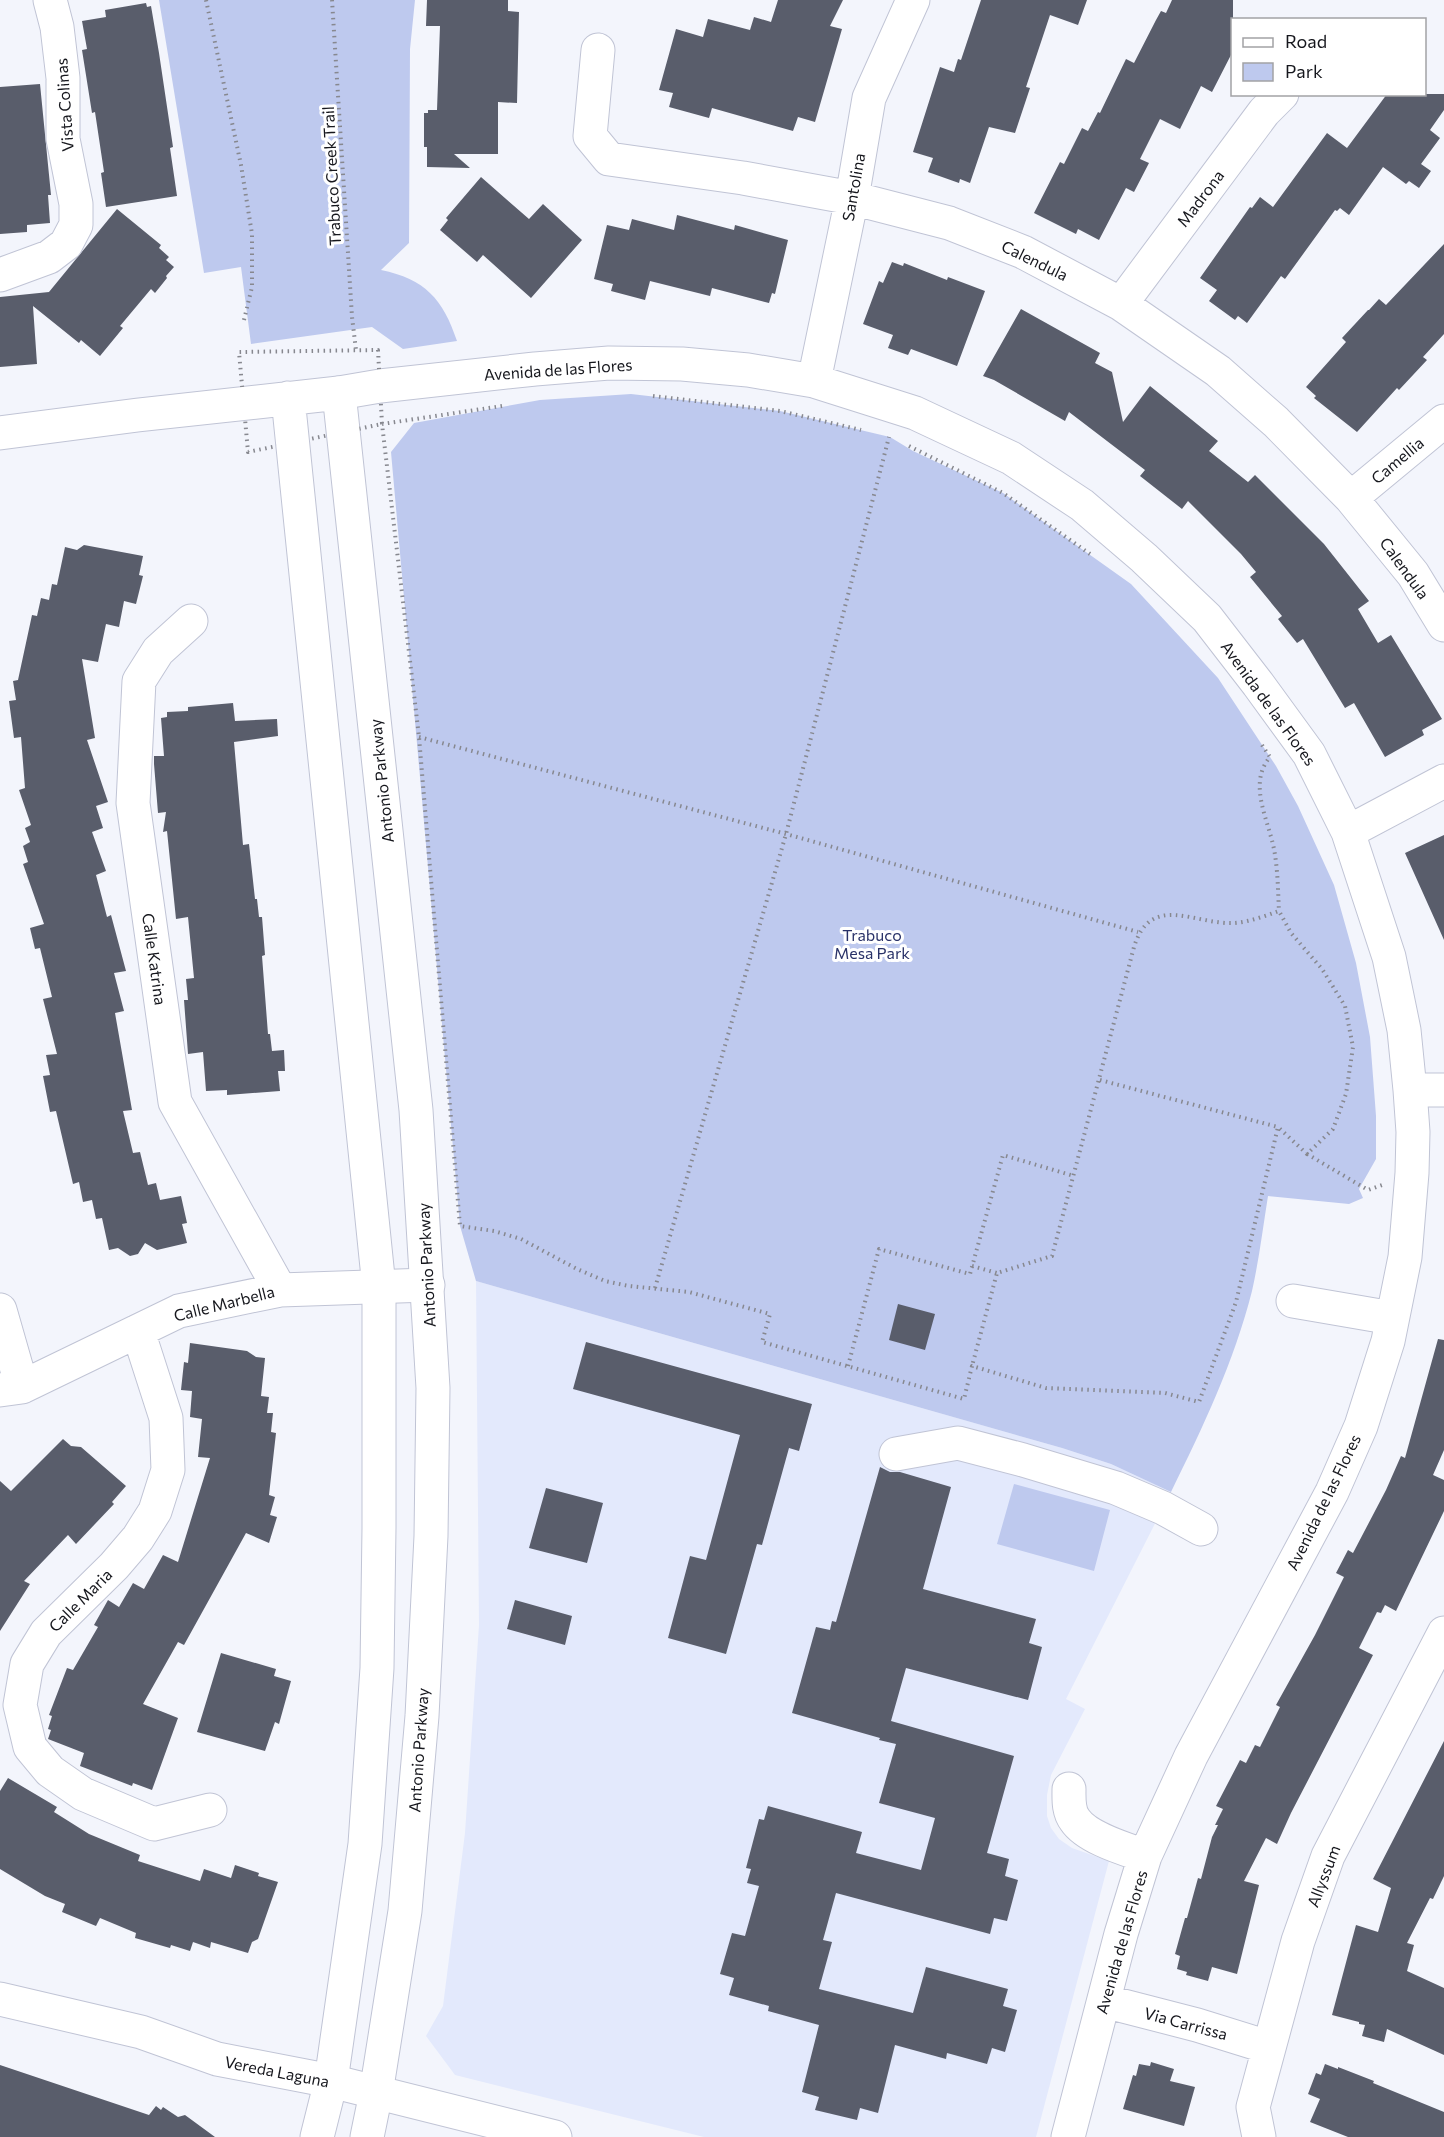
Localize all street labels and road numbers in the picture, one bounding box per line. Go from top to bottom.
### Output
street label: Vista Colinas [51,58,77,152]
street label: Trabuco Creek Trail [318,106,344,246]
street label: Santolina [838,152,868,222]
street label: Madrona [1173,166,1227,230]
street label: Calendula [999,236,1071,284]
street label: Avenida de las Flores [483,354,633,384]
street label: Camellia [1367,433,1427,487]
street label: Calendula [1376,533,1434,603]
street label: Avenida de las Flores [1218,637,1320,769]
street label: Antonio Parkway [365,718,397,844]
street label: Calle Katrina [139,912,171,1006]
street label: Antonio Parkway [413,1202,439,1328]
street label: Calle Marbella [172,1281,276,1325]
street label: Avenida de las Flores [1282,1431,1364,1573]
street label: Calle Maria [45,1565,115,1635]
street label: Antonio Parkway [404,1687,432,1813]
street label: Allyssum [1303,1842,1343,1910]
street label: Avenida de las Flores [1091,1868,1151,2016]
street label: Via Carrissa [1142,2003,1230,2043]
street label: Vereda Laguna [223,2052,331,2090]

